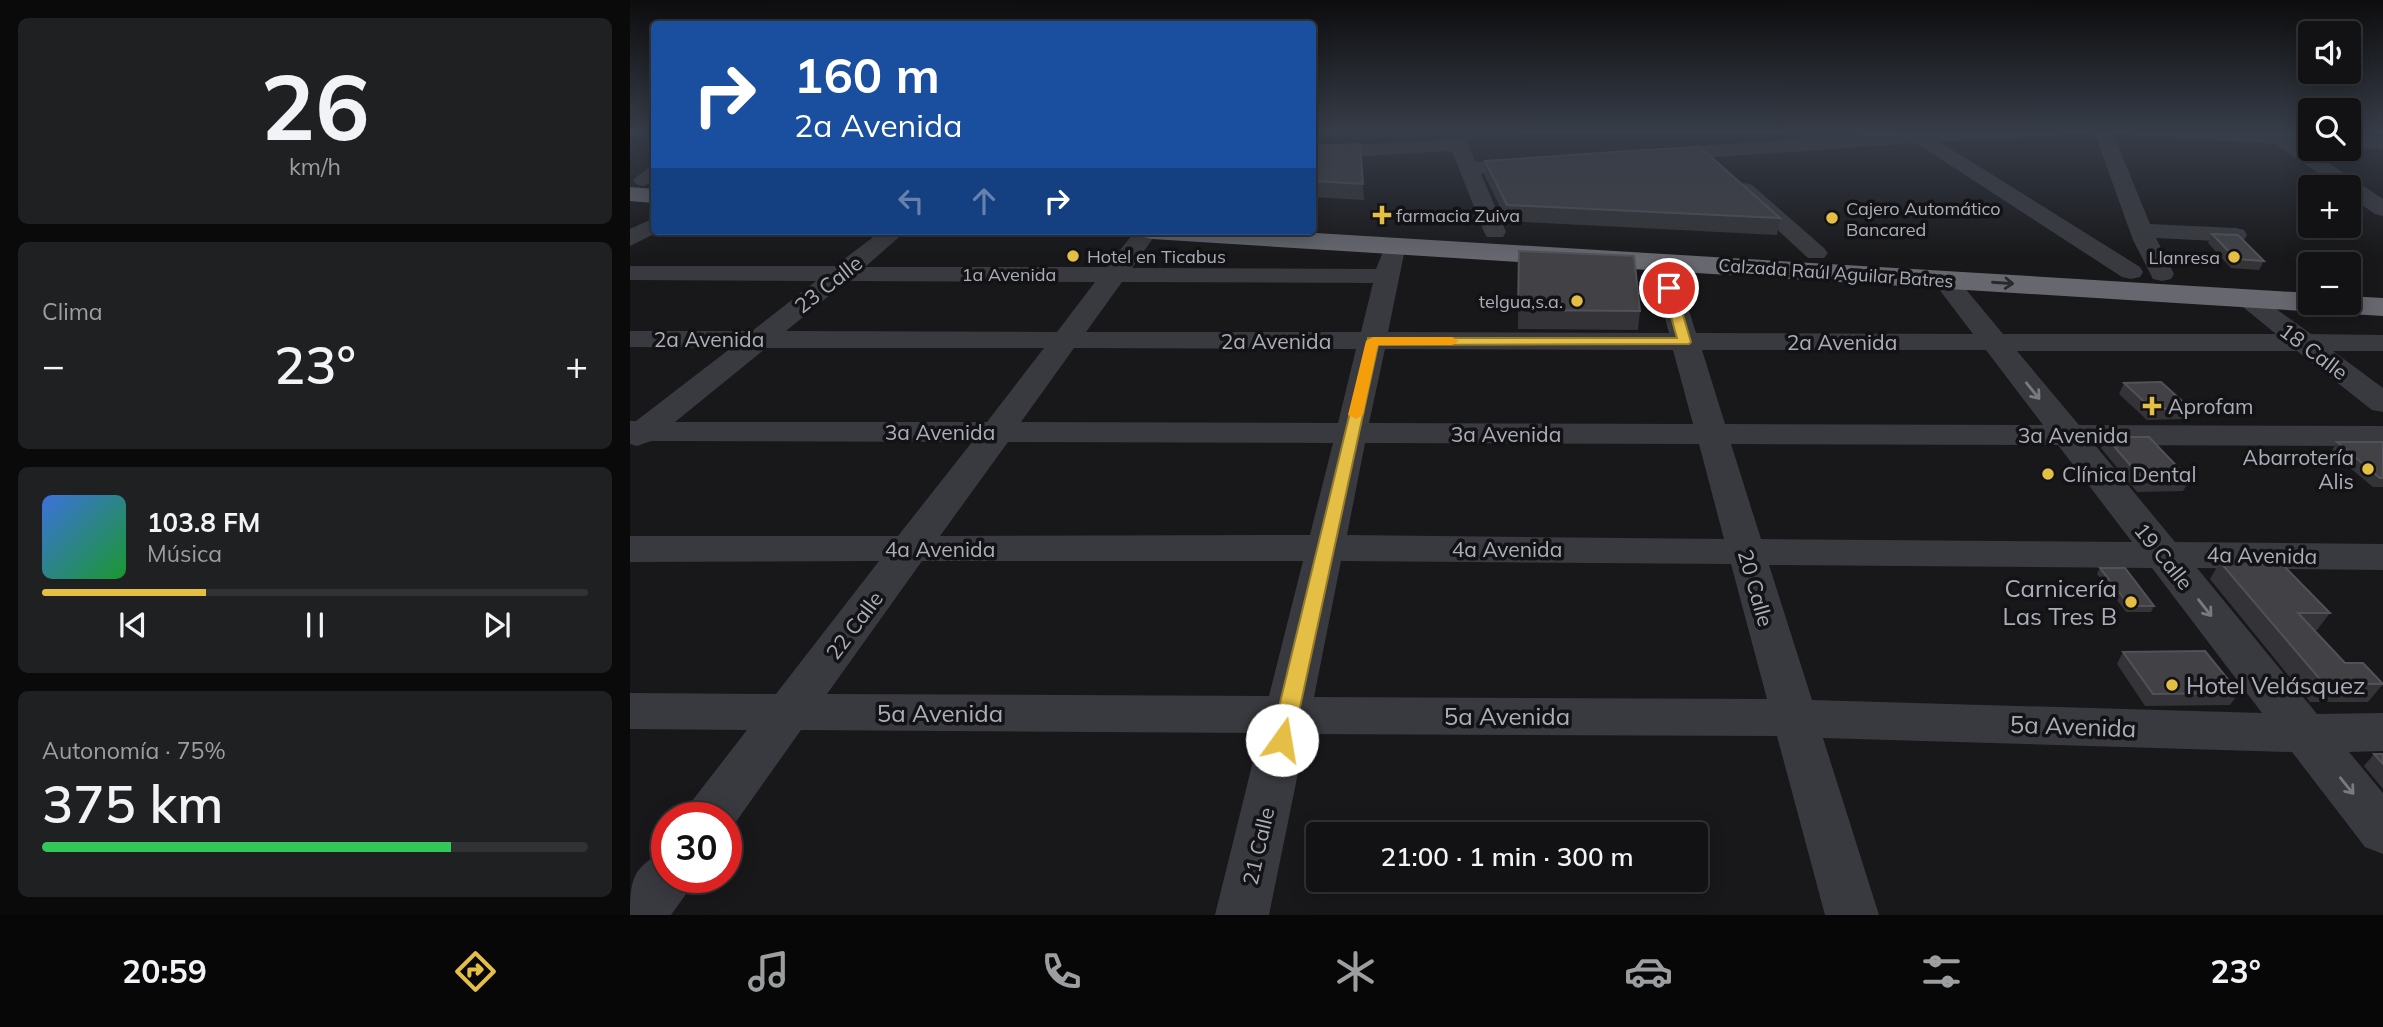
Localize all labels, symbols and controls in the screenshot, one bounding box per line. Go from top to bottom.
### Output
map controls [2298,21,2361,315]
button: sound [2298,21,2361,84]
text: 160 m [794,44,940,105]
text: 26 [260,49,370,163]
icon: right [679,49,770,140]
button: search [2298,98,2361,161]
text: 2a Avenida [794,105,962,145]
text: km/h [289,152,341,181]
button: + [2298,175,2361,238]
icon: left [892,182,930,220]
icon: ahead [965,182,1003,220]
icon: right [1038,182,1076,220]
place label: Cajero Automático Bancared [1846,197,2001,241]
place label: farmacia Zuiva [1396,204,1520,227]
marker: farmacia Zuiva [1374,207,1390,223]
marker: Cajero Automático Bancared [1824,210,1840,226]
place label: Hotel en Ticabus [1087,245,1226,268]
place label: Llanresa [2149,246,2220,269]
marker: Hotel en Ticabus [1065,248,1081,264]
marker: Llanresa [2226,249,2242,265]
street label: 23 Calle [789,250,867,318]
button: − [2298,252,2361,315]
street label: Calzada Raúl Aguilar Batres [1718,253,1954,293]
pin [1639,258,1699,318]
street label: 1a Avenida [962,263,1056,286]
icon: arrive [1650,269,1688,307]
one-way arrow [1991,277,2014,290]
place label: telgua,s.a. [1479,290,1563,313]
marker: telgua,s.a. [1569,293,1585,309]
text: Clima [42,297,103,326]
street label: 18 Calle [2275,317,2353,385]
street label: 2a Avenida [654,326,764,352]
street label: 2a Avenida [1221,328,1331,354]
street label: 2a Avenida [1787,329,1897,355]
text: 23° [274,332,356,397]
text: − [42,341,65,389]
text: + [565,341,588,389]
one-way arrow [2025,382,2040,400]
place label: Aprofam [2168,393,2253,419]
marker: Aprofam [2142,396,2162,416]
street label: 3a Avenida [885,419,995,445]
street label: 3a Avenida [1451,421,1561,447]
street label: 3a Avenida [2018,422,2128,448]
place label: Abarrotería Alis [2242,444,2354,494]
place label: Clínica Dental [2062,461,2196,487]
marker: Abarrotería Alis [2360,461,2376,477]
marker: Clínica Dental [2040,466,2056,482]
text: 103.8 FM [147,506,260,539]
street label: 19 Calle [2129,517,2199,595]
street label: 4a Avenida [885,536,995,562]
street label: 4a Avenida [1452,536,1562,562]
text: Música [147,539,222,568]
street label: 4a Avenida [2207,541,2317,569]
street label: 20 Calle [1733,547,1779,629]
place label: Carnicería Las Tres B [2003,573,2117,631]
street label: 22 Calle [820,586,888,664]
marker: Carnicería Las Tres B [2123,594,2139,610]
one-way arrow [2197,598,2213,616]
icon: previous [114,606,152,644]
icon: pause [296,606,334,644]
icon: next [478,606,516,644]
place label: Hotel Velásquez [2186,670,2365,700]
marker: Hotel Velásquez [2164,677,2180,693]
street label: 5a Avenida [877,698,1003,728]
street label: 5a Avenida [1444,701,1570,731]
position arrow [1245,703,1319,777]
street label: 5a Avenida [2009,709,2137,743]
text: Autonomía · 75% [42,736,226,765]
text: 375 km [42,771,223,836]
one-way arrow [2339,776,2354,794]
speed limit sign: 30 [651,802,742,893]
street label: 21 Calle [1236,805,1280,887]
text: 21:00 · 1 min · 300 m [1380,840,1634,873]
icon: directions [451,947,500,996]
icon: music [744,947,793,996]
icon: phone [1037,947,1086,996]
icon: climate [1331,947,1380,996]
icon: car [1624,947,1673,996]
icon: filters [1917,947,1966,996]
text: 20:59 [122,951,207,991]
text: 23° [2210,951,2261,991]

